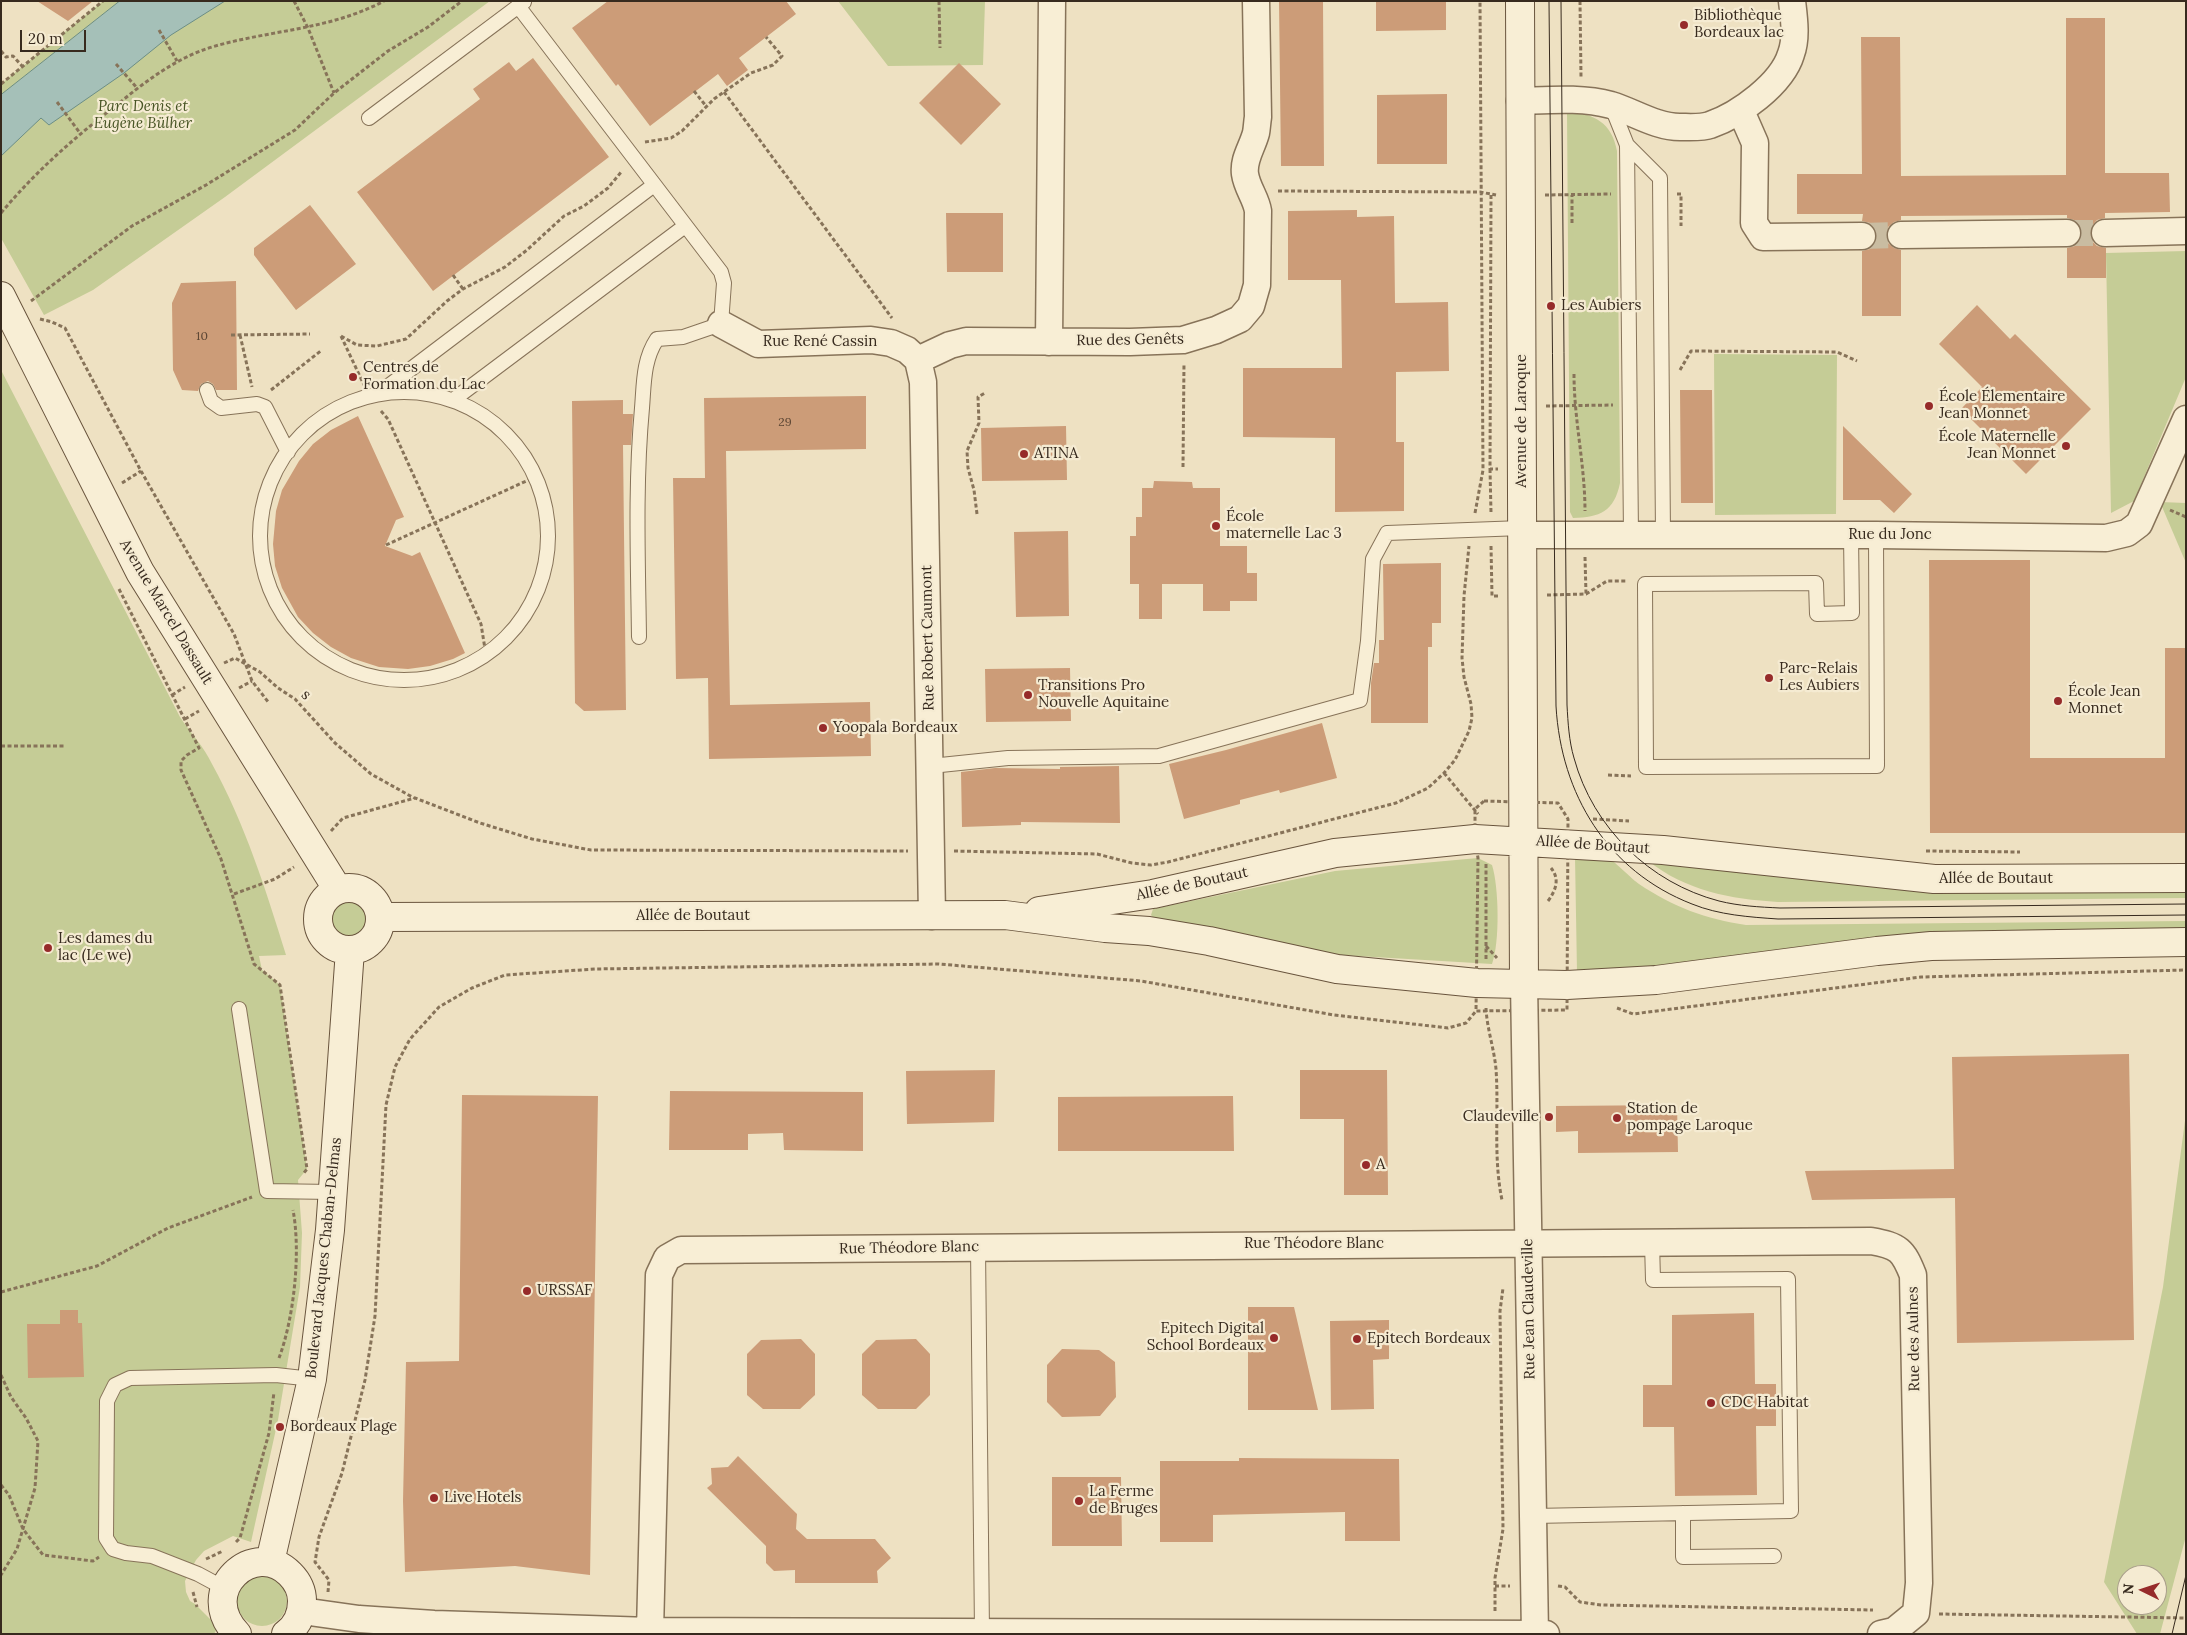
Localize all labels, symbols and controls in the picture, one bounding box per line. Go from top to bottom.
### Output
place label: Bibliothèque Bordeaux lac [1694,7,1784,42]
marker: Bibliothèque Bordeaux lac [1678,19,1690,31]
scale bar [22,20,89,52]
text: 20 m [28,29,63,48]
park label: Parc Denis et Eugène Bülher [94,98,192,133]
place label: Les Aubiers [1561,297,1642,315]
marker: Les Aubiers [1545,300,1557,312]
house number: 10 [196,330,208,344]
street label: Rue des Genêts [1076,330,1184,350]
street label: Rue René Cassin [763,333,877,351]
street label: Avenue de Laroque [1513,354,1531,488]
place label: Centres de Formation du Lac [363,359,486,394]
marker: Centres de Formation du Lac [347,371,359,383]
place label: École Élementaire Jean Monnet [1939,388,2065,423]
marker: École Élementaire Jean Monnet [1923,400,1935,412]
house number: 29 [778,416,792,430]
place label: École Maternelle Jean Monnet [1938,428,2056,463]
marker: École Maternelle Jean Monnet [2060,440,2072,452]
place label: ATINA [1034,445,1078,463]
marker: ATINA [1018,448,1030,460]
place label: École maternelle Lac 3 [1226,508,1342,543]
marker: École maternelle Lac 3 [1210,520,1222,532]
street label: Rue du Jonc [1848,526,1932,544]
street label: Avenue Marcel Dassault [116,536,216,688]
street label: Rue Robert Caumont [918,565,938,711]
place label: Parc-Relais Les Aubiers [1779,660,1860,695]
marker: Parc-Relais Les Aubiers [1763,672,1775,684]
place label: Transitions Pro Nouvelle Aquitaine [1038,677,1169,712]
place label: École Jean Monnet [2068,683,2140,718]
street label: s [297,686,315,704]
marker: Transitions Pro Nouvelle Aquitaine [1022,689,1034,701]
marker: École Jean Monnet [2052,695,2064,707]
place label: Yoopala Bordeaux [833,719,958,737]
marker: Yoopala Bordeaux [817,722,829,734]
street label: Allée de Boutaut [1536,832,1650,858]
street label: Allée de Boutaut [1134,863,1250,905]
street label: Allée de Boutaut [1939,870,2053,888]
street label: Allée de Boutaut [636,907,750,925]
place label: Les dames du lac (Le we) [58,930,153,965]
marker: Les dames du lac (Le we) [42,942,54,954]
place label: Station de pompage Laroque [1627,1100,1753,1135]
place label: Claudeville [1463,1108,1539,1126]
marker: Claudeville [1543,1111,1555,1123]
marker: Station de pompage Laroque [1611,1112,1623,1124]
street label: Boulevard Jacques Chaban-Delmas [302,1136,346,1380]
place label: A [1376,1156,1385,1174]
marker: A [1360,1159,1372,1171]
street label: Rue Théodore Blanc [1244,1235,1384,1253]
street label: Rue Théodore Blanc [839,1238,979,1258]
street label: Rue Jean Claudeville [1519,1238,1539,1380]
place label: URSSAF [537,1282,592,1300]
marker: URSSAF [521,1285,533,1297]
street label: Rue des Aulnes [1904,1286,1924,1392]
place label: Epitech Digital School Bordeaux [1147,1320,1264,1355]
place label: Epitech Bordeaux [1367,1330,1491,1348]
marker: Epitech Digital School Bordeaux [1268,1332,1280,1344]
marker: Epitech Bordeaux [1351,1333,1363,1345]
place label: CDC Habitat [1721,1394,1809,1412]
marker: CDC Habitat [1705,1397,1717,1409]
place label: Bordeaux Plage [290,1418,397,1436]
marker: Bordeaux Plage [274,1421,286,1433]
place label: La Ferme de Bruges [1089,1483,1158,1518]
place label: Live Hotels [444,1489,522,1507]
marker: Live Hotels [428,1492,440,1504]
marker: La Ferme de Bruges [1073,1495,1085,1507]
north arrow [2117,1565,2167,1615]
text: N [2119,1583,2137,1595]

